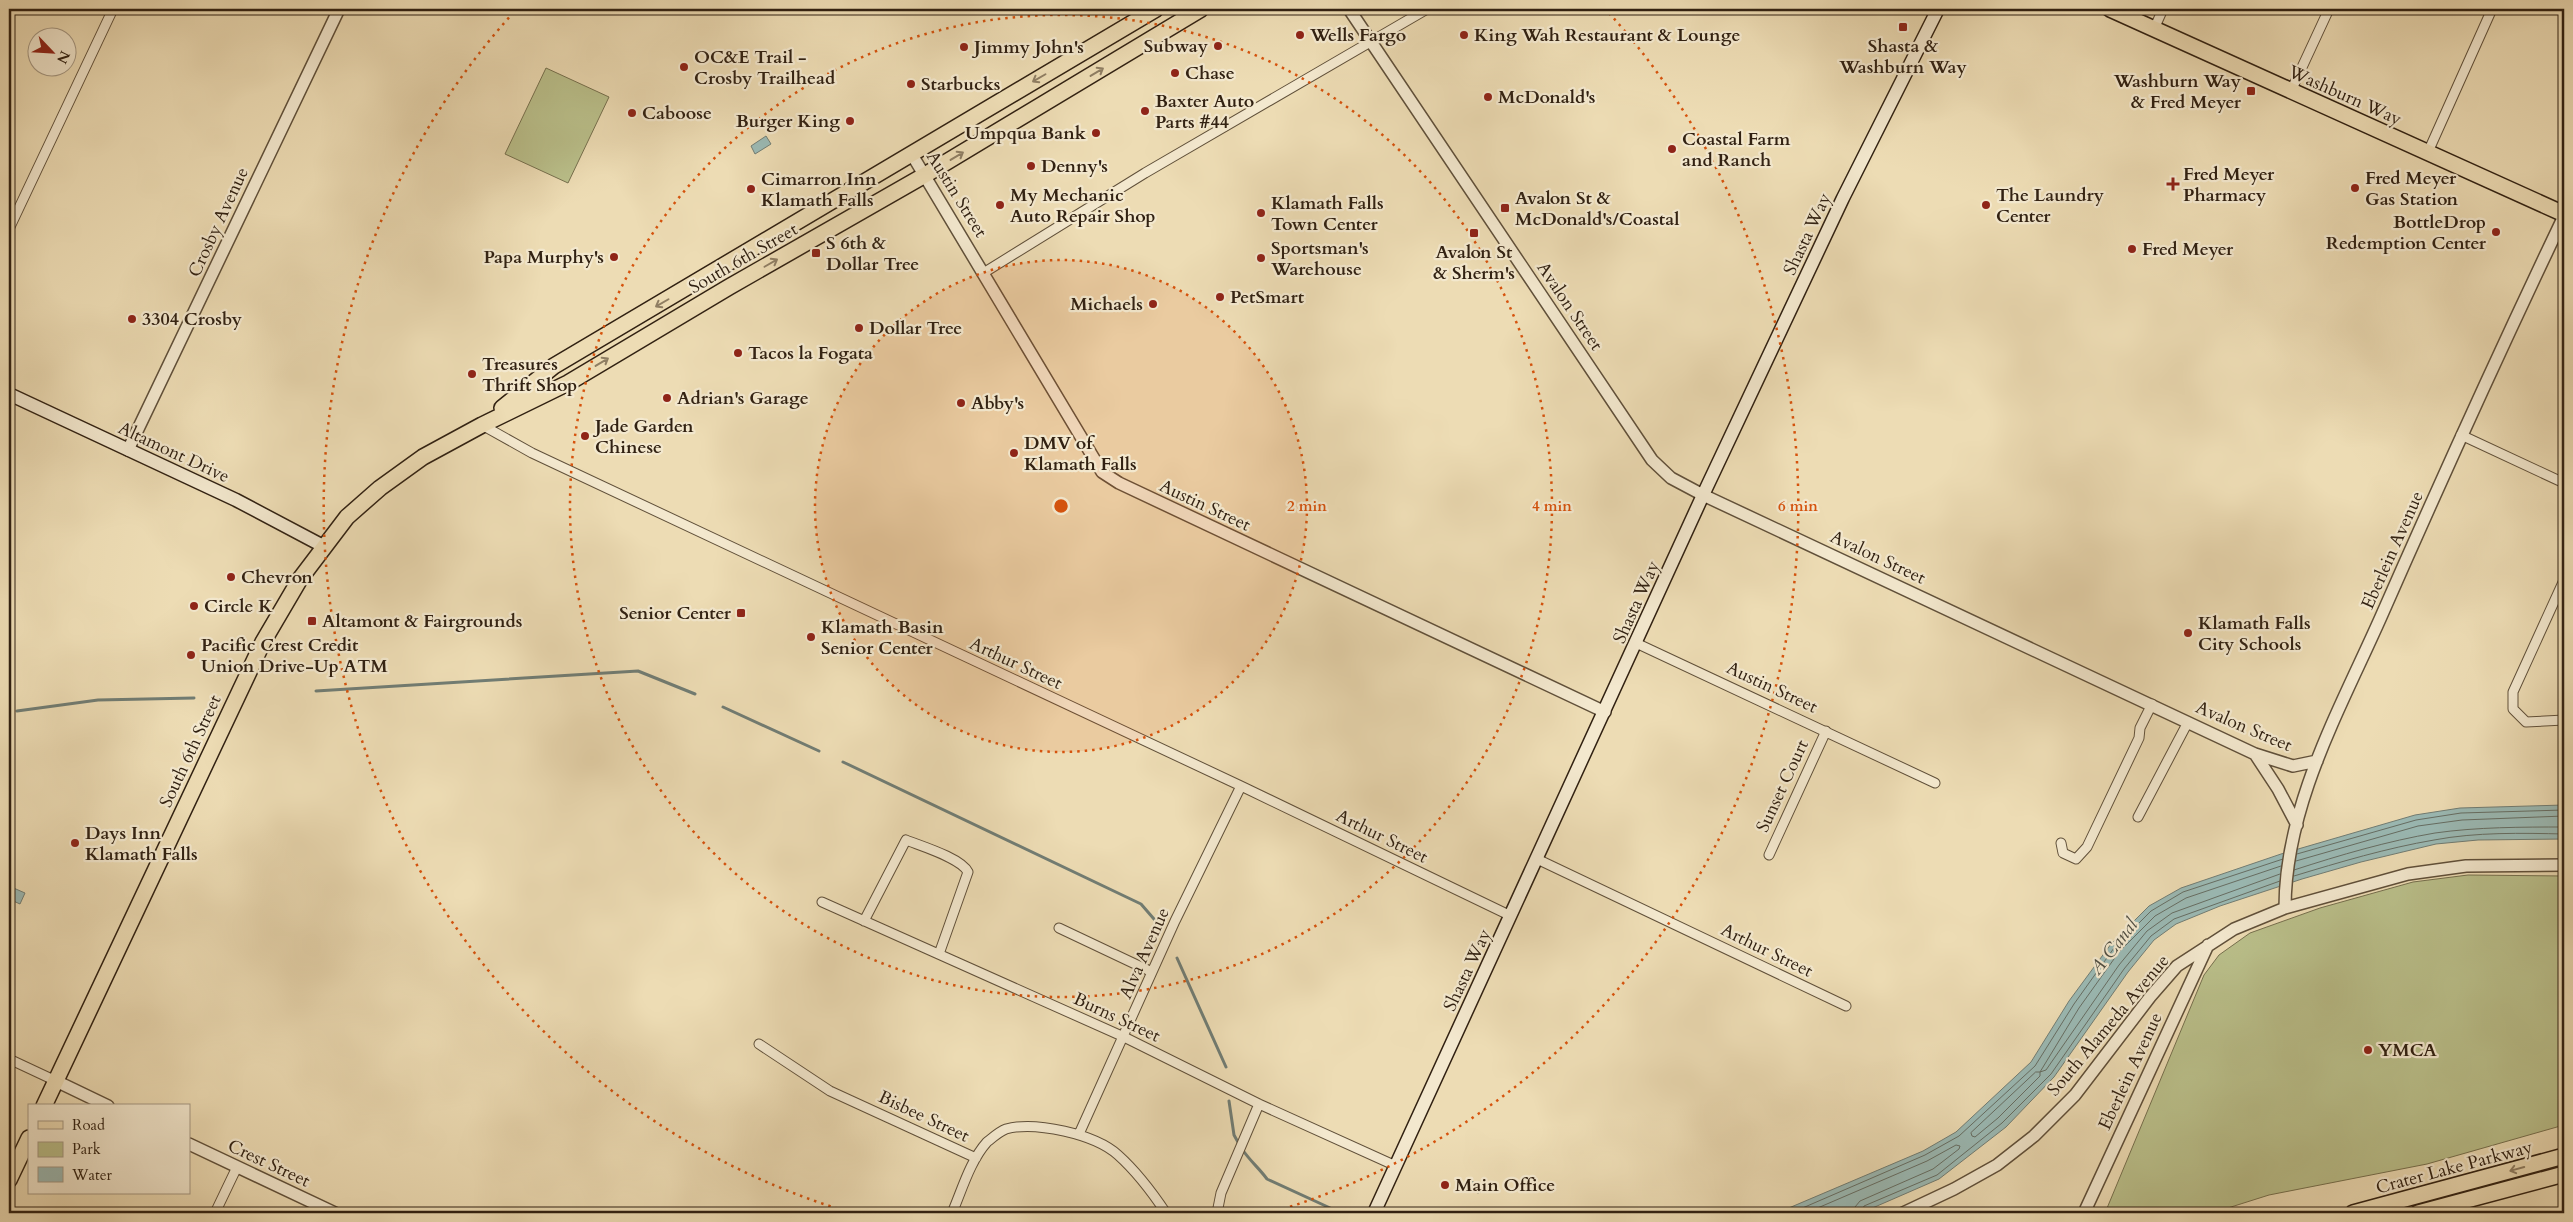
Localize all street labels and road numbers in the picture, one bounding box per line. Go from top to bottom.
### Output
street label: Washburn Way [2283,59,2406,132]
street label: Austin Street [920,146,993,243]
street label: Crosby Avenue [182,163,255,281]
street label: Shasta Way [1777,189,1838,279]
street label: South 6th Street [684,217,803,300]
street label: Avalon Street [1531,257,1609,356]
street label: Altamont Drive [114,416,233,489]
street label: Austin Street [1155,473,1255,538]
street label: Eberlein Avenue [2355,487,2430,613]
street label: Avalon Street [1826,524,1930,591]
street label: Shasta Way [1607,556,1666,648]
street label: Arthur Street [965,631,1066,696]
street label: Austin Street [1722,655,1822,720]
street label: South 6th Street [153,690,228,812]
street label: Avalon Street [2192,695,2296,758]
street label: Sunset Court [1750,736,1815,837]
street label: Arthur Street [1332,803,1432,870]
street label: Alva Avenue [1113,904,1176,1003]
street label: Arthur Street [1717,917,1817,984]
street label: Shasta Way [1437,925,1498,1015]
street label: South Alameda Avenue [2042,949,2175,1102]
street label: Burns Street [1069,986,1165,1049]
street label: Eberlein Avenue [2092,1008,2169,1134]
street label: Bisbee Street [874,1085,974,1149]
street label: Crest Street [223,1133,314,1194]
street label: Crater Lake Parkway [2373,1134,2536,1200]

